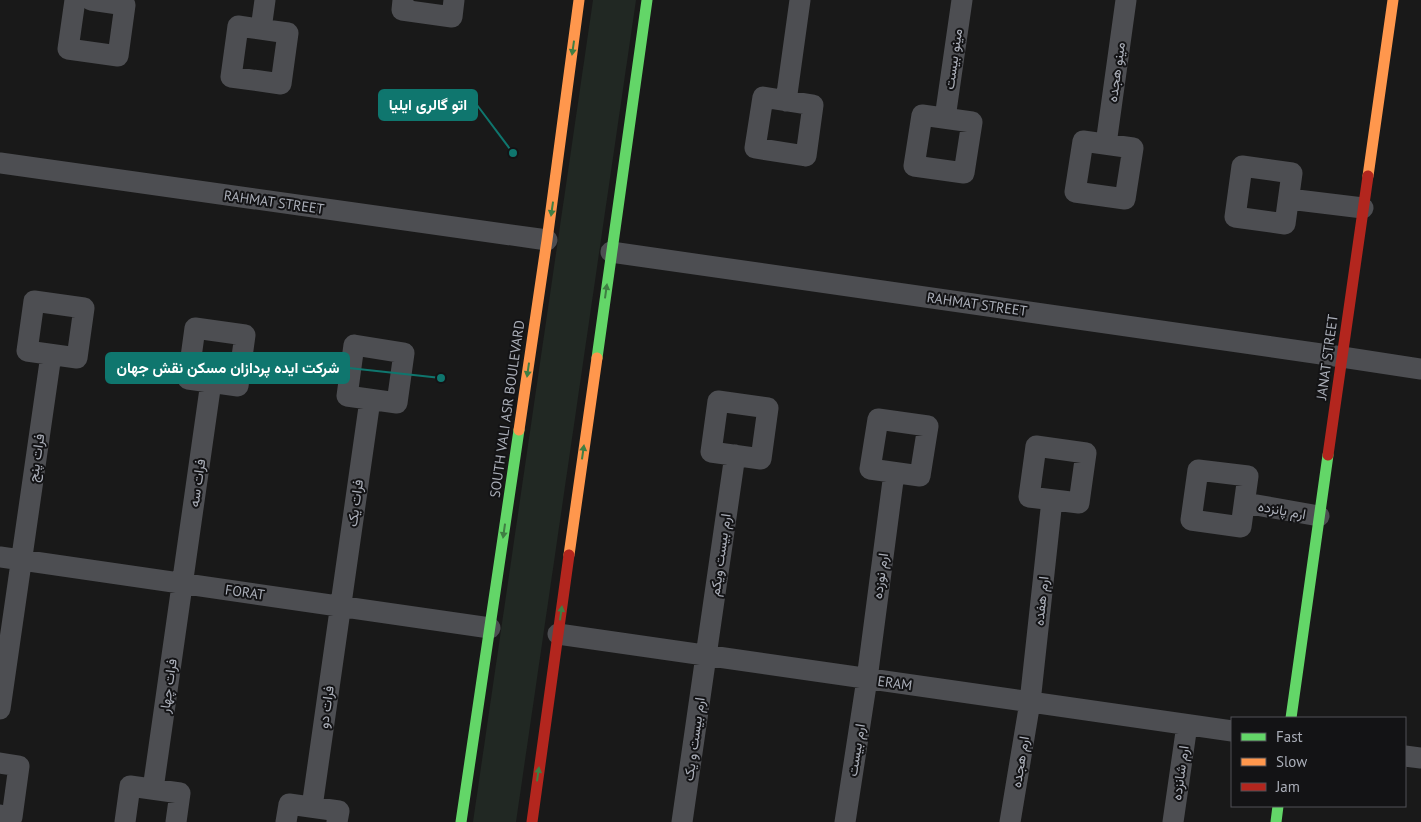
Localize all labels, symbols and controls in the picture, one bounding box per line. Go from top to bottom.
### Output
street label: مینو بیست [940,27,966,91]
one-way arrow [569,41,577,57]
street label: مینو هجده [1103,41,1129,103]
callout: اتو گالری ایلیا [379,90,477,120]
text: اتو گالری ایلیا [389,95,467,114]
street label: RAHMAT STREET [223,186,326,218]
one-way arrow [547,202,555,218]
one-way arrow [602,283,610,299]
street label: RAHMAT STREET [926,288,1029,320]
street label: JANAT STREET [1312,313,1342,402]
street label: SOUTH VALI ASR BOULEVARD [486,319,528,499]
callout: شرکت ایده پردازان مسکن نقش جهان [106,353,349,383]
text: شرکت ایده پردازان مسکن نقش جهان [117,358,340,378]
one-way arrow [524,363,532,379]
street label: فرات پنج [24,433,50,484]
one-way arrow [580,444,588,460]
street label: فرات سه [185,458,209,508]
street label: فرات یک [343,478,367,528]
street label: ارم پانزده [1256,497,1307,524]
street label: ارم بیست ویکم [705,512,735,598]
one-way arrow [500,523,508,539]
street label: ارم نوزده [868,552,892,600]
street label: ارم هفده [1029,575,1053,627]
street label: FORAT [224,580,266,604]
one-way arrow [557,604,565,620]
street label: فرات چهار [155,658,182,716]
street label: ERAM [877,672,913,694]
street label: فرات دو [314,684,338,730]
street label: ارم بیست و یک [679,696,709,782]
legend [1231,717,1406,807]
street label: ارم بیست [843,722,869,778]
text: Fast [1276,727,1303,746]
street label: ارم هجده [1007,735,1033,789]
street label: ارم شانزده [1167,744,1193,802]
text: Slow [1276,752,1307,771]
one-way arrow [535,765,543,781]
text: Jam [1275,777,1300,796]

